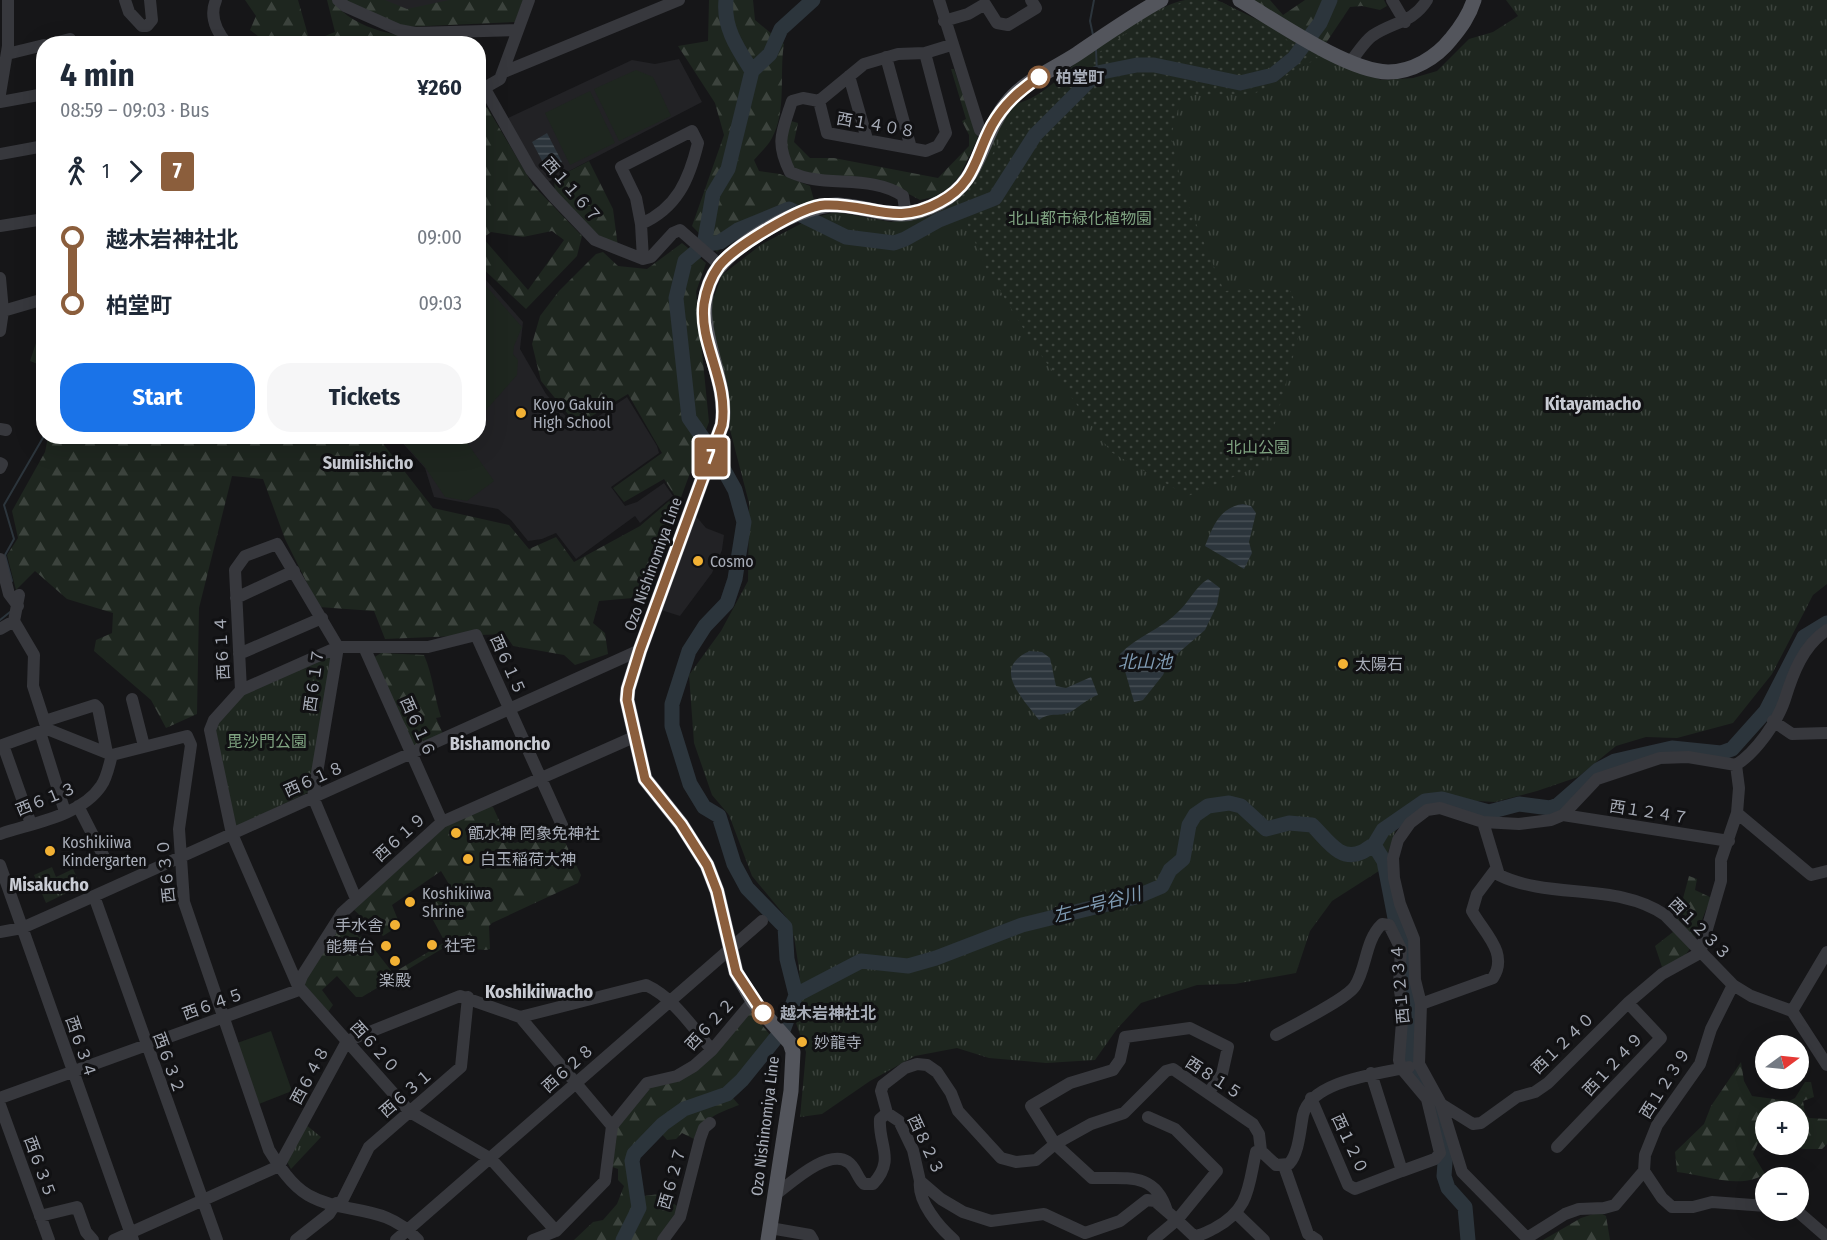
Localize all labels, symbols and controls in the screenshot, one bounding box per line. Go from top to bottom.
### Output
text: 4 min [60,55,135,95]
marker: 柏堂町 [1028,66,1050,88]
place label: 柏堂町 [1056,68,1104,87]
text: ¥260 [417,74,462,101]
text: 08:59 – 09:03 · Bus [60,98,209,122]
street label: 西１４０８ [835,109,917,141]
street label: 西１１６７ [539,154,605,226]
icon: walk [60,155,93,188]
icon: forward [119,155,152,188]
text: 7 [173,158,182,184]
text: 1 [102,159,110,183]
park label: 北山都市緑化植物園 [1008,209,1152,228]
text: 09:00 [417,225,462,249]
text: 越木岩神社北 [106,226,238,253]
text: 09:03 [419,291,462,315]
text: 柏堂町 [106,292,172,319]
button: Start [60,363,255,432]
button: Tickets [267,363,462,432]
district label: Kitayamacho [1545,393,1642,415]
place label: Koyo Gakuin High School [533,395,614,432]
marker: Koyo Gakuin High School [514,406,528,420]
line badge: 7 [692,438,730,476]
park label: 北山公園 [1226,438,1290,457]
text: 7 [707,444,715,470]
district label: Sumiishicho [323,452,414,474]
street label: Ozo Nishinomiya Line [620,495,686,633]
place label: Cosmo [710,552,754,571]
marker: Cosmo [691,554,705,568]
street label: 西６１４ [211,616,233,680]
street label: 西６１５ [486,632,530,698]
street label: 西６１７ [300,647,328,713]
water label: 北山池 [1118,651,1174,673]
place label: 太陽石 [1355,655,1403,674]
marker: 太陽石 [1336,657,1350,671]
street label: 西６１６ [396,694,440,760]
park label: 毘沙門公園 [227,732,307,751]
district label: Bishamoncho [450,733,551,755]
street label: 西６１８ [281,757,347,801]
street label: 西６１３ [13,778,79,820]
street label: 西１２４７ [1608,796,1690,828]
street label: 西６１９ [370,809,430,865]
place label: 甑水神 罔象免神社 [468,824,600,843]
marker: 甑水神 罔象免神社 [449,826,463,840]
place label: Koshikiiwa Kindergarten [62,833,147,870]
street label: 西６３０ [153,838,179,904]
marker: Koshikiiwa Kindergarten [43,844,57,858]
place label: 白玉稲荷大神 [480,850,576,869]
marker: 白玉稲荷大神 [461,852,475,866]
district label: Misakucho [9,874,89,896]
water label: 左一号谷川 [1051,882,1145,927]
place label: Koshikiiwa Shrine [422,884,492,921]
street label: 西１２３３ [1665,894,1735,964]
marker: Koshikiiwa Shrine [403,895,417,909]
place label: 手水舎 [335,916,383,935]
marker: 手水舎 [388,918,402,932]
place label: 社宅 [444,936,476,955]
place label: 能舞台 [326,937,374,956]
marker: 社宅 [425,938,439,952]
marker: 能舞台 [379,939,393,953]
street label: 西１２３４ [1387,943,1413,1025]
marker: 楽殿 [388,954,402,968]
place label: 楽殿 [379,971,411,990]
district label: Koshikiiwacho [485,981,593,1003]
street label: 西６４５ [180,984,246,1024]
street label: 西６２２ [681,994,739,1054]
marker: 越木岩神社北 [752,1002,774,1024]
place label: 越木岩神社北 [780,1004,876,1023]
street label: 西１２４０ [1528,1008,1598,1078]
street label: 西６３４ [62,1014,100,1080]
street label: 西６２０ [347,1017,403,1077]
street label: 西１２４９ [1579,1028,1647,1100]
street label: 西６３２ [149,1030,189,1096]
place label: 妙龍寺 [814,1033,862,1052]
marker: 妙龍寺 [795,1035,809,1049]
north arrow [1755,1035,1809,1089]
map controls [1755,1035,1809,1221]
street label: 西６２８ [538,1040,598,1096]
street label: 西６４８ [287,1042,333,1108]
street label: 西１２３９ [1636,1044,1694,1122]
street label: 西８１５ [1182,1053,1246,1103]
street label: Ozo Nishinomiya Line [747,1055,783,1197]
street label: 西６３１ [376,1065,436,1121]
button: + [1755,1101,1809,1155]
street label: 西１２０ [1328,1111,1372,1177]
street label: 西８２３ [904,1112,948,1178]
street label: 西６３５ [20,1134,60,1200]
street label: 西６２７ [654,1145,690,1211]
button: − [1755,1167,1809,1221]

